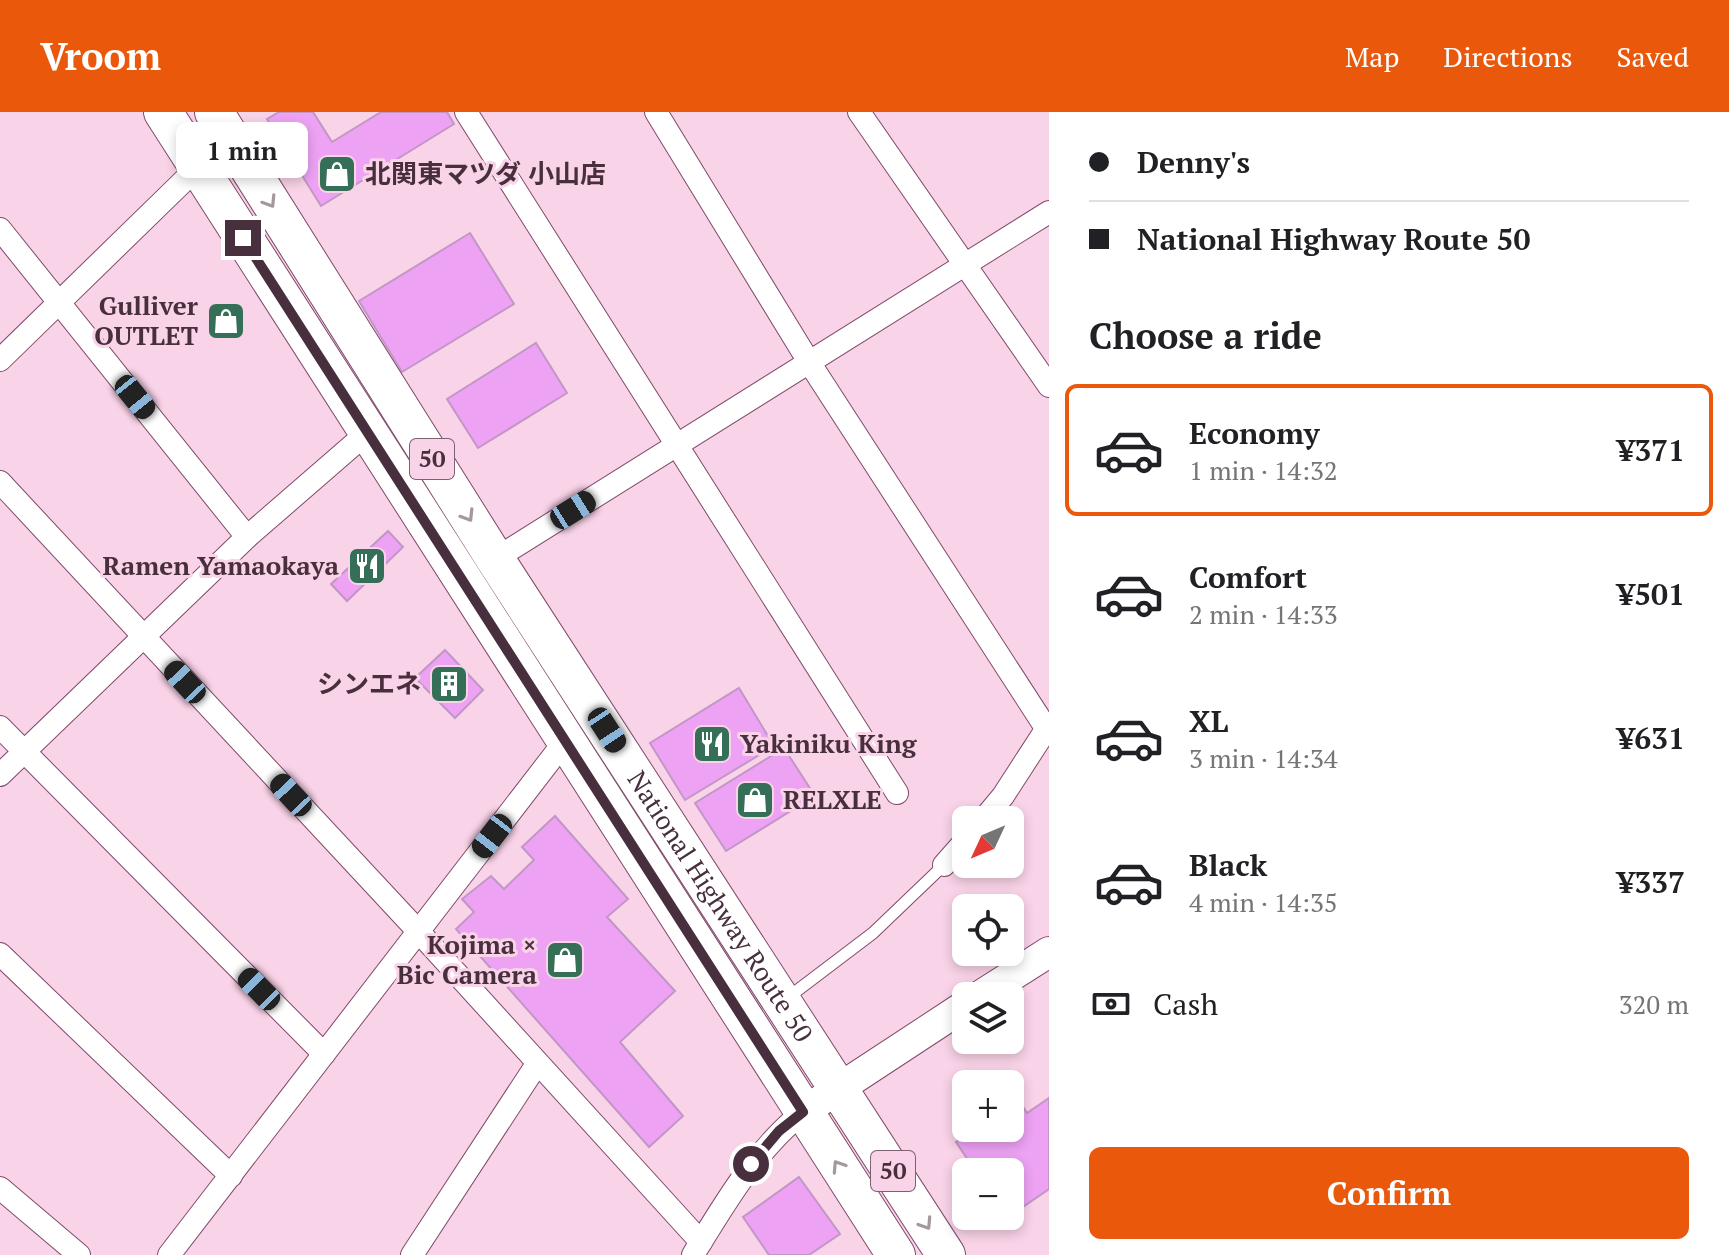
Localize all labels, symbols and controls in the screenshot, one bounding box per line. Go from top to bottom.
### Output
text: Vroom [40,31,161,81]
text: Map [1345,38,1399,75]
text: Directions [1443,38,1573,75]
text: Saved [1617,38,1689,75]
callout: 1 min [177,122,309,178]
text: 1 min [206,133,278,167]
text: Denny's [1137,142,1250,182]
shop icon: 北関東マツダ 小山店 [316,153,358,195]
place label: 北関東マツダ 小山店 [365,156,606,190]
one-way arrow [261,193,276,208]
text: National Highway Route 50 [1137,219,1530,259]
route end [225,220,261,256]
place label: Gulliver OUTLET [94,288,199,352]
shop icon: Gulliver OUTLET [205,300,247,342]
text: Choose a ride [1089,312,1322,359]
car [111,371,159,423]
text: Economy [1189,413,1320,453]
icon: car [1093,414,1165,486]
text: ¥371 [1617,430,1685,470]
road number: 50 [410,439,454,479]
text: 1 min · 14:32 [1189,453,1338,487]
car [546,487,600,533]
one-way arrow [459,508,474,522]
restaurant icon: Ramen Yamaokaya [346,545,388,587]
place label: Ramen Yamaokaya [103,548,340,582]
text: Comfort [1189,557,1307,597]
icon: car [1093,558,1165,630]
text: ¥501 [1617,574,1685,614]
text: 2 min · 14:33 [1189,597,1338,631]
car [160,656,210,708]
building icon: シンエネ [428,663,470,705]
place label: シンエネ [317,666,421,700]
text: XL [1189,701,1228,741]
icon: car [1093,702,1165,774]
car [584,703,630,757]
text: ¥631 [1617,718,1685,758]
restaurant icon: Yakiniku King [691,723,733,765]
place label: Yakiniku King [740,726,918,760]
text: 3 min · 14:34 [1189,741,1338,775]
street label: National Highway Route 50 [621,764,821,1048]
car [266,769,316,821]
shop icon: RELXLE [734,779,776,821]
place label: RELXLE [783,782,882,816]
north arrow [952,806,1024,878]
map controls [952,806,1024,1230]
car [468,810,516,862]
text: Black [1189,845,1267,885]
icon: car [1093,846,1165,918]
text: ¥337 [1617,862,1685,902]
text: 4 min · 14:35 [1189,885,1338,919]
button: locate [952,894,1024,966]
place label: Kojima × Bic Camera [397,927,538,991]
shop icon: Kojima × Bic Camera [544,939,586,981]
car [234,964,284,1014]
button: layers [952,982,1024,1054]
icon: cash [1089,982,1133,1026]
text: Cash [1153,984,1218,1024]
text: 320 m [1619,987,1689,1021]
button: + [952,1070,1024,1142]
route start [733,1146,769,1182]
button: Confirm [1089,1147,1689,1239]
road number: 50 [871,1151,915,1191]
button: − [952,1158,1024,1230]
one-way arrow [832,1160,847,1175]
one-way arrow [917,1215,932,1230]

